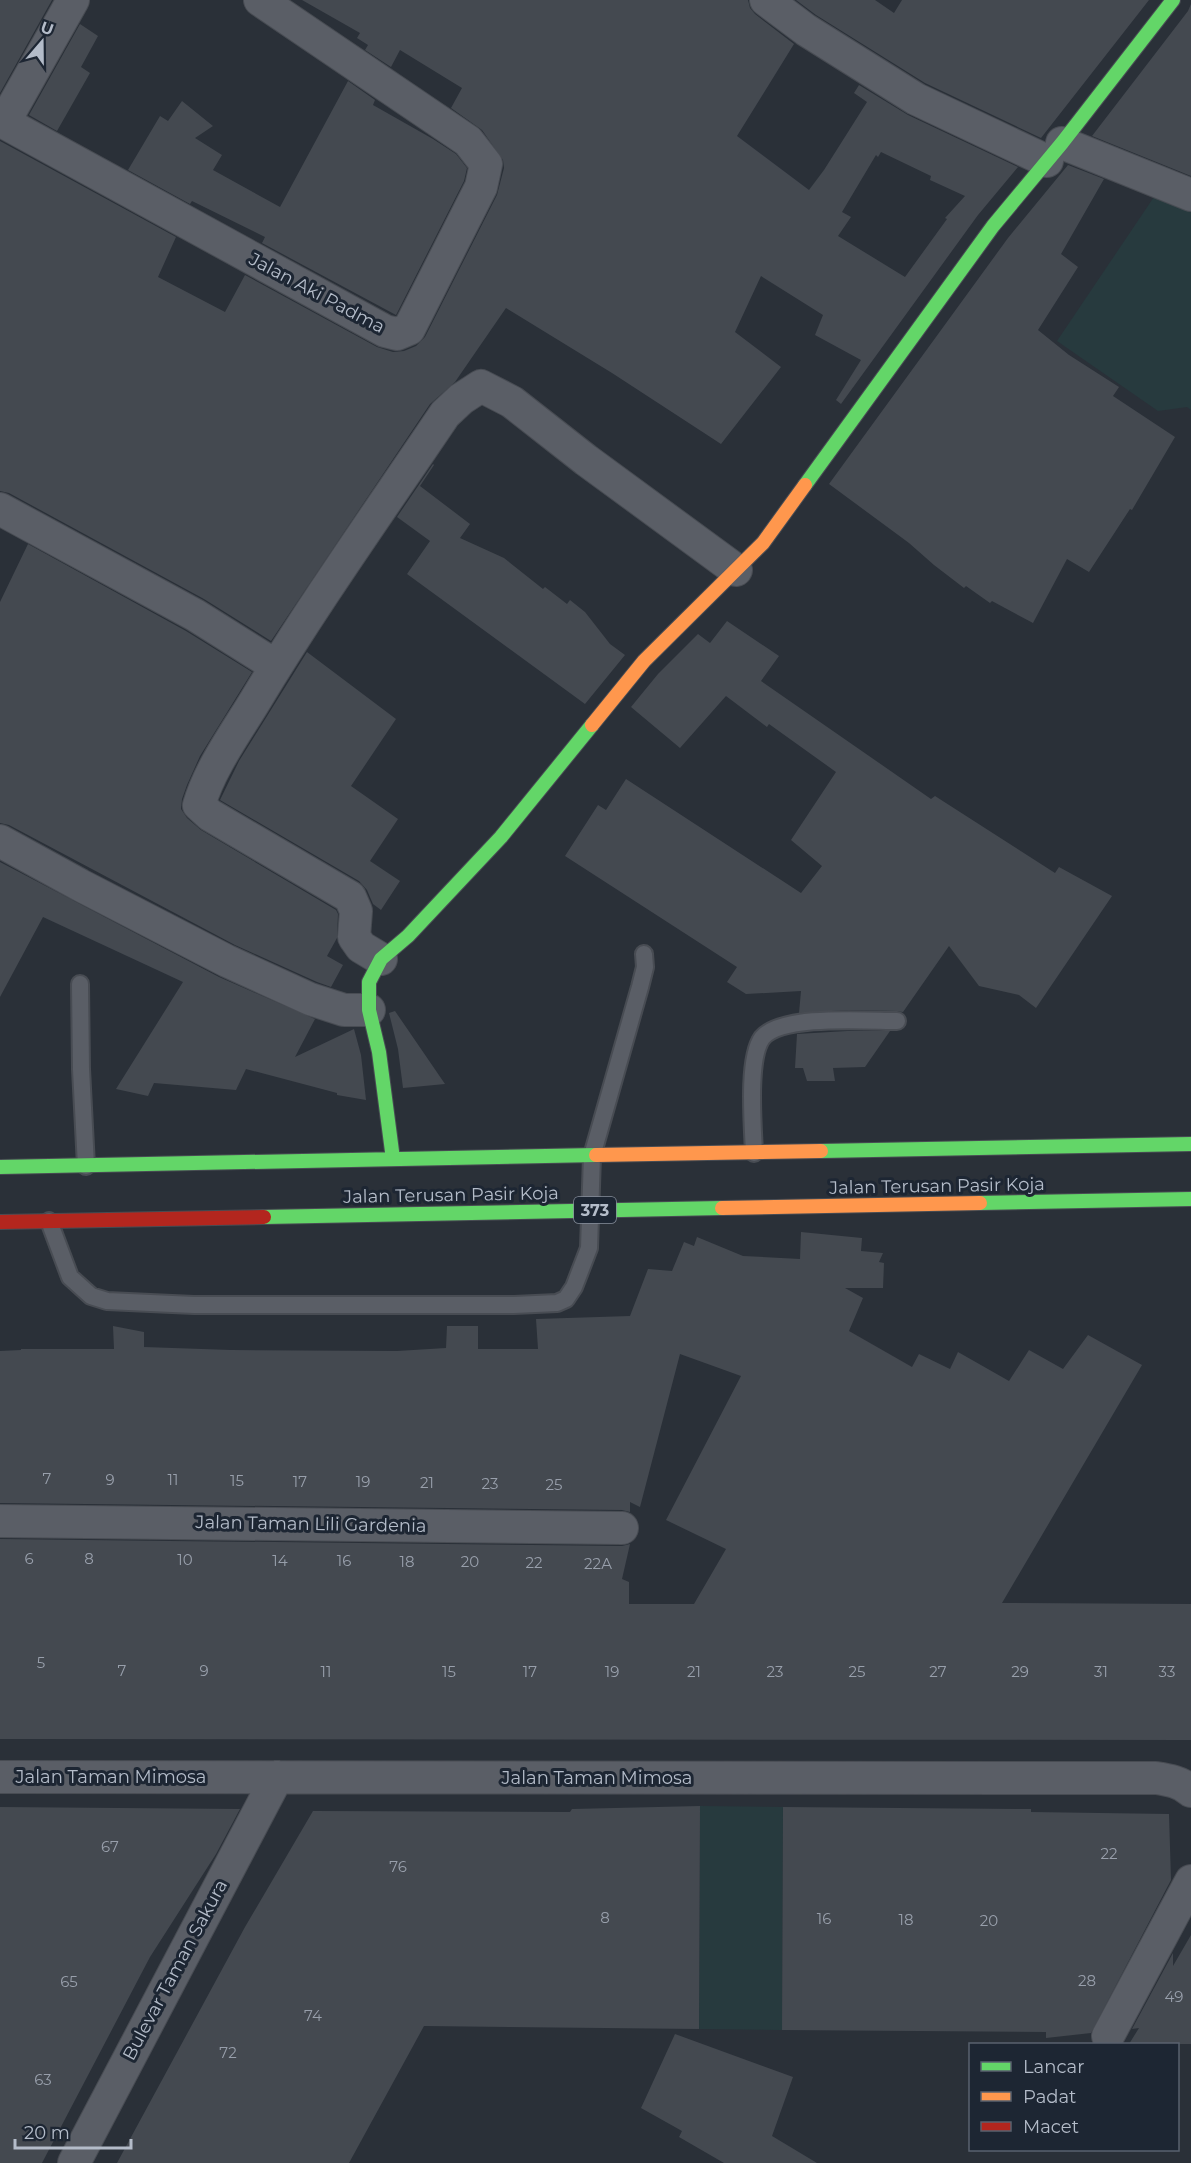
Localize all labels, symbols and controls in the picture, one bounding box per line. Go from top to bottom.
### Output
north arrow [12,12,72,72]
text: U [38,17,56,39]
street label: Jalan Aki Padma [245,248,389,338]
street label: Jalan Terusan Pasir Koja [828,1173,1045,1199]
street label: Jalan Terusan Pasir Koja [342,1182,559,1208]
road number: 373 [574,1197,616,1223]
house number: 7 [43,1469,52,1488]
house number: 9 [105,1470,115,1489]
house number: 11 [168,1470,178,1489]
house number: 15 [230,1471,244,1490]
house number: 17 [293,1472,307,1491]
house number: 19 [356,1472,370,1491]
house number: 21 [420,1473,434,1492]
house number: 23 [482,1474,498,1493]
house number: 25 [545,1475,563,1494]
street label: Jalan Taman Lili Gardenia [194,1511,427,1537]
house number: 6 [24,1549,34,1568]
house number: 8 [84,1549,94,1568]
house number: 10 [177,1550,193,1569]
house number: 14 [272,1551,288,1570]
house number: 16 [337,1551,351,1570]
house number: 18 [400,1552,415,1571]
house number: 20 [461,1552,479,1571]
house number: 22 [525,1553,543,1572]
house number: 22A [584,1554,612,1573]
house number: 5 [37,1653,45,1672]
house number: 7 [118,1661,127,1680]
house number: 9 [199,1661,209,1680]
house number: 11 [321,1662,331,1681]
house number: 15 [442,1662,456,1681]
house number: 17 [523,1662,537,1681]
house number: 19 [605,1662,619,1681]
house number: 21 [687,1662,701,1681]
house number: 23 [767,1662,783,1681]
house number: 25 [848,1662,866,1681]
house number: 27 [929,1662,947,1681]
house number: 29 [1011,1662,1029,1681]
house number: 31 [1094,1662,1108,1681]
house number: 33 [1159,1662,1175,1681]
street label: Jalan Taman Mimosa [15,1766,206,1788]
street label: Jalan Taman Mimosa [501,1767,692,1789]
house number: 67 [101,1837,119,1856]
house number: 22 [1100,1844,1118,1863]
house number: 76 [389,1857,407,1876]
street label: Bulevar Taman Sakura [118,1876,232,2064]
house number: 8 [600,1908,610,1927]
house number: 16 [817,1909,831,1928]
house number: 18 [899,1910,914,1929]
house number: 20 [980,1911,998,1930]
house number: 28 [1078,1971,1096,1990]
house number: 65 [60,1972,78,1991]
house number: 49 [1165,1987,1183,2006]
house number: 74 [304,2006,322,2025]
house number: 72 [219,2043,237,2062]
legend [969,2043,1179,2151]
text: Lancar [1023,2056,1084,2078]
house number: 63 [34,2070,52,2089]
text: Padat [1023,2086,1076,2108]
scale bar [15,2112,130,2150]
text: Macet [1023,2116,1079,2138]
text: 20 m [24,2122,70,2144]

